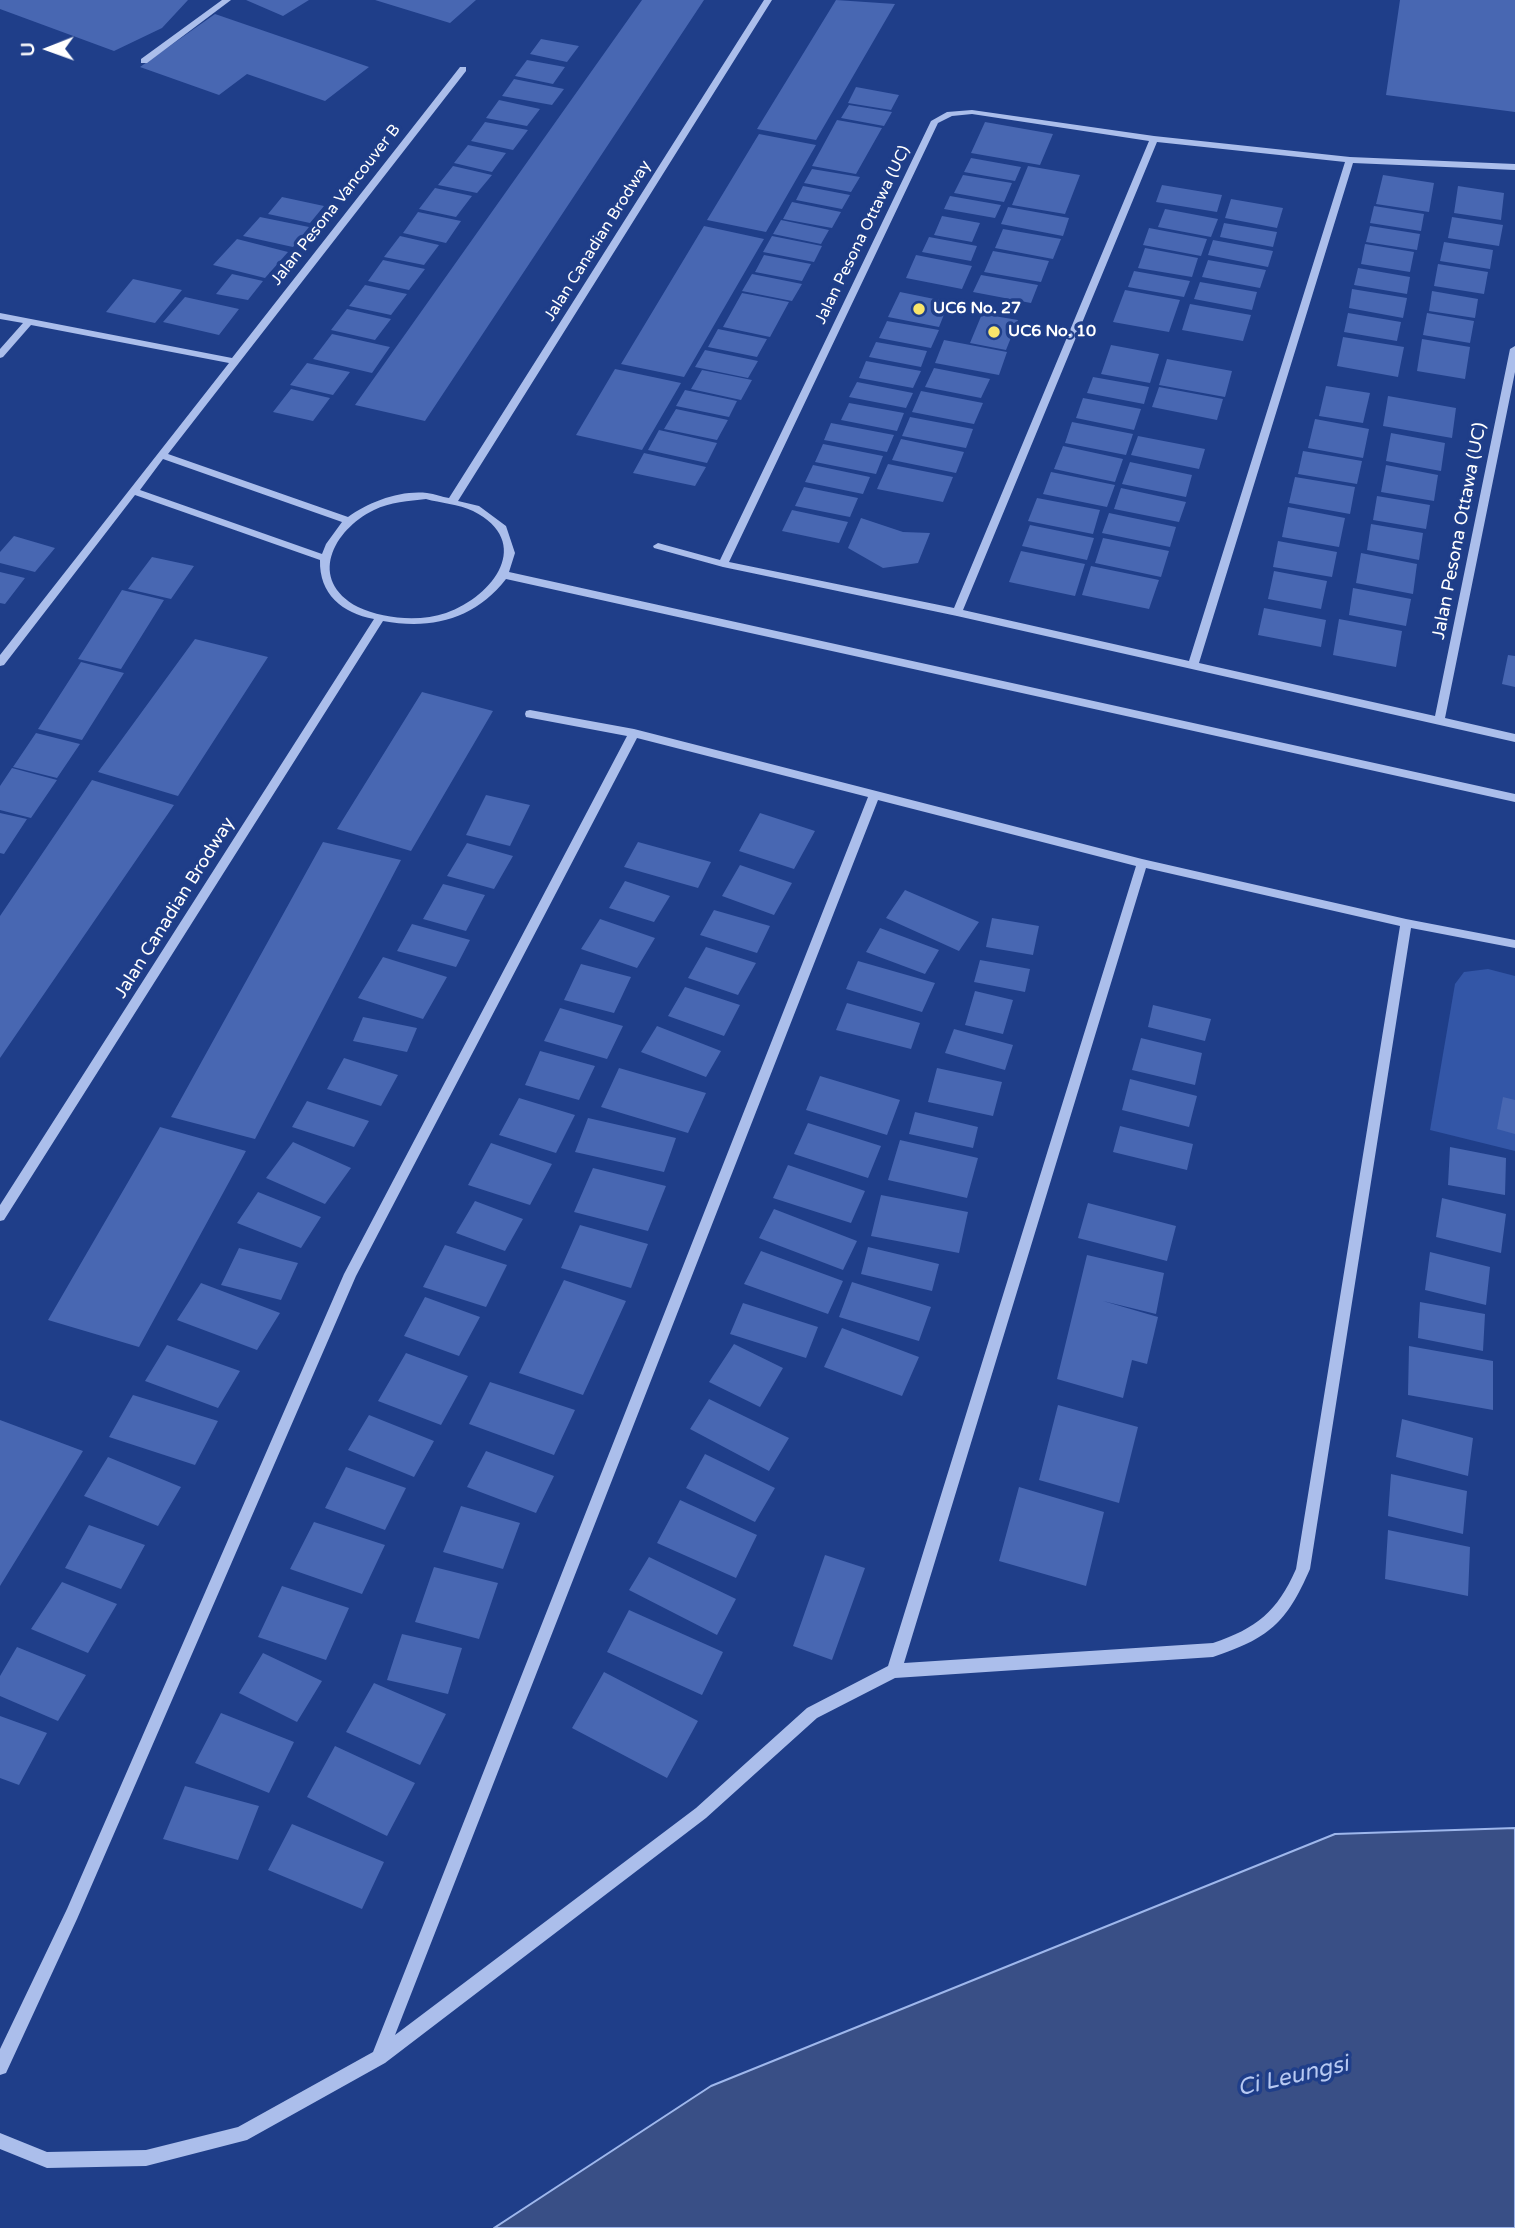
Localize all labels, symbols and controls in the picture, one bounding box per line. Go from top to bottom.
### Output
north arrow [14,14,84,84]
text: U [17,42,39,57]
street label: Jalan Pesona Vancouver B [267,121,405,289]
street label: Jalan Pesona Ottawa (UC) [811,143,915,327]
street label: Jalan Canadian Brodway [541,157,655,325]
place label: UC6 No. 27 [933,299,1021,319]
marker: UC6 No. 27 [911,301,927,317]
place label: UC6 No. 10 [1008,322,1096,342]
marker: UC6 No. 10 [986,324,1002,340]
street label: Jalan Pesona Ottawa (UC) [1428,421,1492,641]
street label: Jalan Canadian Brodway [110,814,240,1002]
water label: Ci Leungsi [1235,2051,1351,2103]

